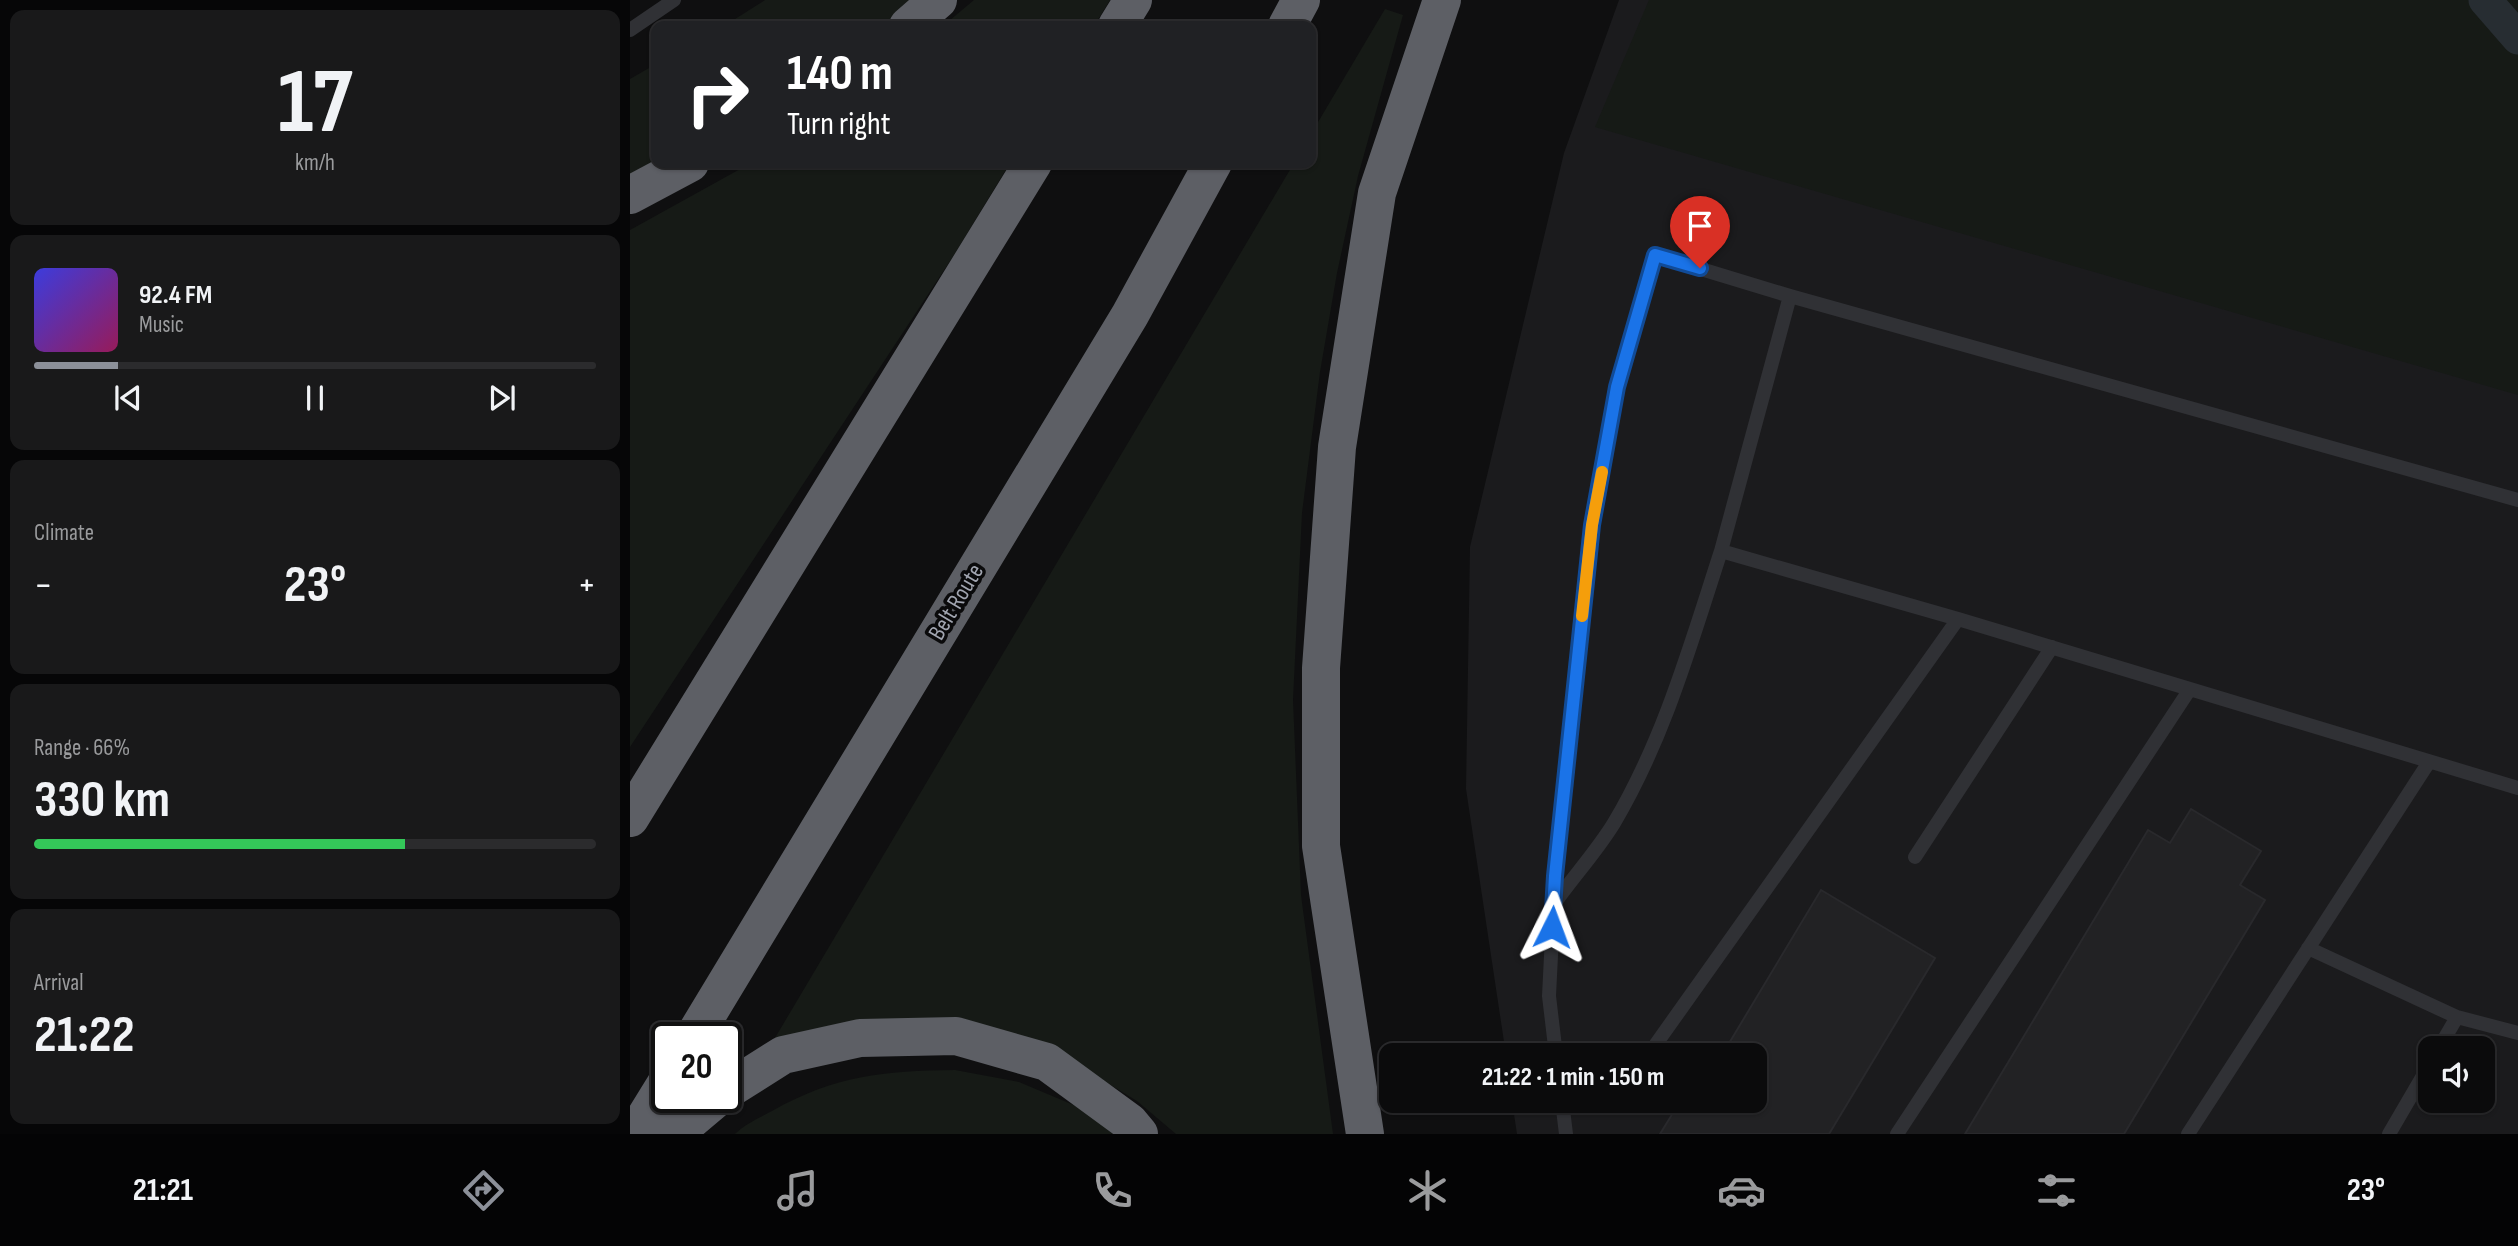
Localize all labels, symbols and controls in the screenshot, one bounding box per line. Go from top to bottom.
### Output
text: 140 m [787,45,893,104]
text: 17 [278,49,352,158]
icon: right [672,49,763,140]
text: Turn right [787,105,891,144]
text: km/h [295,149,335,177]
pin [1670,196,1730,268]
icon: arrive [1681,207,1719,245]
text: 92.4 FM [139,280,212,311]
text: Music [139,311,184,339]
icon: previous [109,379,147,417]
icon: pause [296,379,334,417]
icon: next [483,379,521,417]
text: Climate [34,519,94,547]
text: 23° [284,554,346,617]
street label: Belt Route [922,559,990,645]
text: − [34,563,53,608]
text: + [577,563,596,608]
text: Range · 66% [34,734,130,762]
text: 330 km [34,769,170,832]
position arrow [1515,890,1589,964]
text: Arrival [34,969,83,997]
text: 21:22 [34,1004,134,1067]
speed limit sign: 20 [651,1022,742,1113]
map controls [2418,1036,2495,1113]
button: sound [2418,1036,2495,1113]
text: 21:22 · 1 min · 150 m [1482,1062,1664,1093]
icon: directions [459,1166,508,1215]
icon: music [773,1166,822,1215]
icon: phone [1088,1166,1137,1215]
icon: climate [1403,1166,1452,1215]
icon: car [1717,1166,1766,1215]
icon: filters [2032,1166,2081,1215]
text: 21:21 [133,1171,193,1210]
text: 23° [2347,1171,2385,1210]

